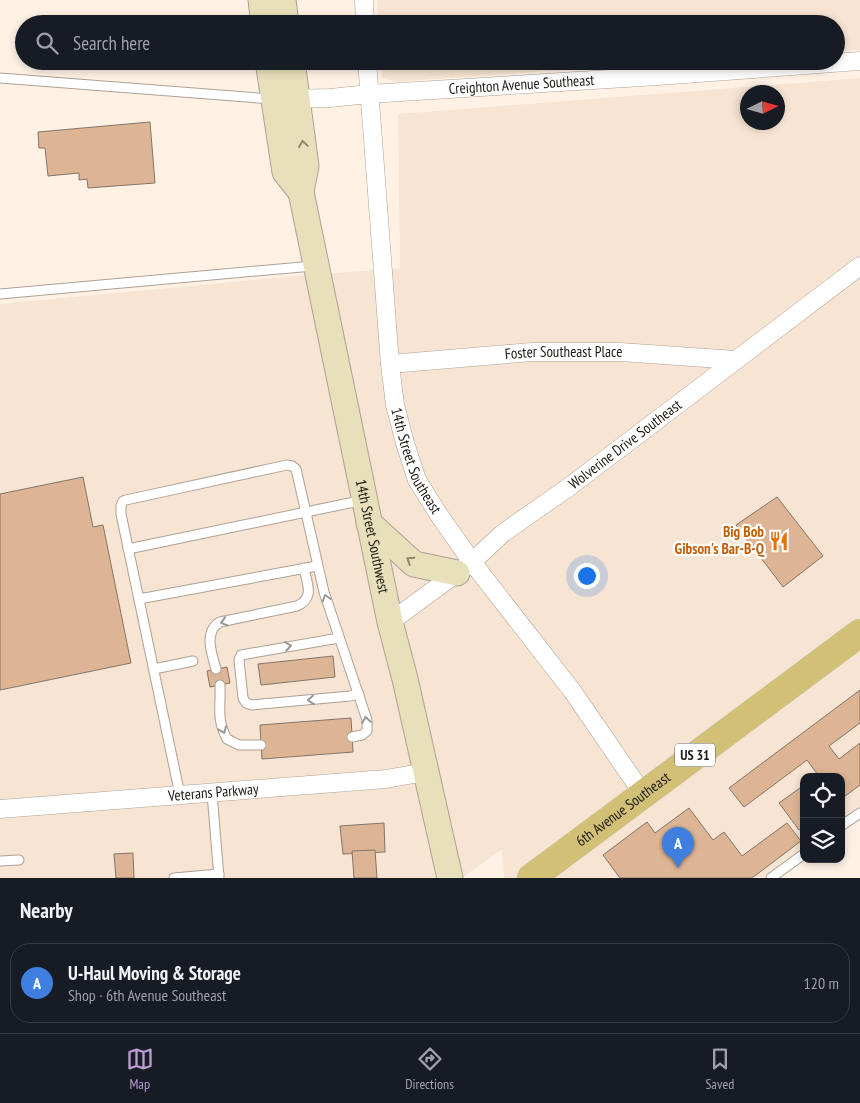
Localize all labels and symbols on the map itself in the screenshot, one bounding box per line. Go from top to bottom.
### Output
street label: Creighton Avenue Southeast [448,70,595,98]
north arrow [740,85,785,130]
one-way arrow [298,140,309,148]
street label: Foster Southeast Place [504,342,622,363]
street label: Wolverine Drive Southeast [565,395,685,493]
street label: 14th Street Southeast [387,405,446,517]
street label: 14th Street Southwest [352,477,394,595]
place label: Big Bob Gibson's Bar-B-Q [675,522,765,558]
restaurant icon: Big Bob Gibson's Bar-B-Q [768,530,790,552]
one-way arrow [406,556,415,566]
your location [574,563,600,589]
one-way arrow [321,594,331,603]
one-way arrow [220,616,229,626]
one-way arrow [284,642,293,652]
one-way arrow [306,694,314,705]
one-way arrow [361,716,371,724]
one-way arrow [217,725,227,734]
road number: US 31 [675,744,715,766]
street label: 6th Avenue Southeast [572,768,674,850]
street label: Veterans Parkway [166,779,260,805]
pin: A [662,827,694,868]

